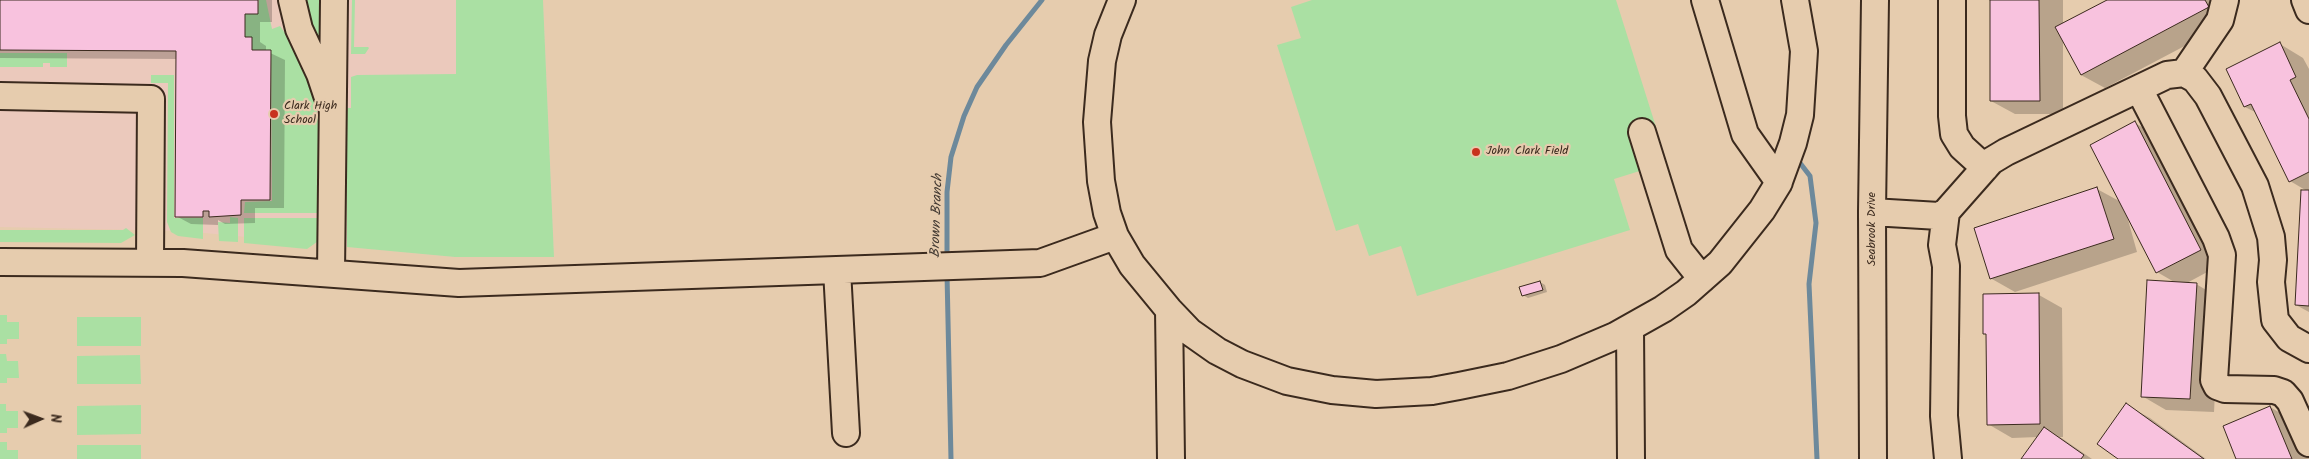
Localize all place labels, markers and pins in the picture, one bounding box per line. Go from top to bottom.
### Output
place label: Clark High School [284,100,337,128]
marker: Clark High School [268,108,280,120]
place label: John Clark Field [1486,145,1568,159]
marker: John Clark Field [1470,146,1482,158]

